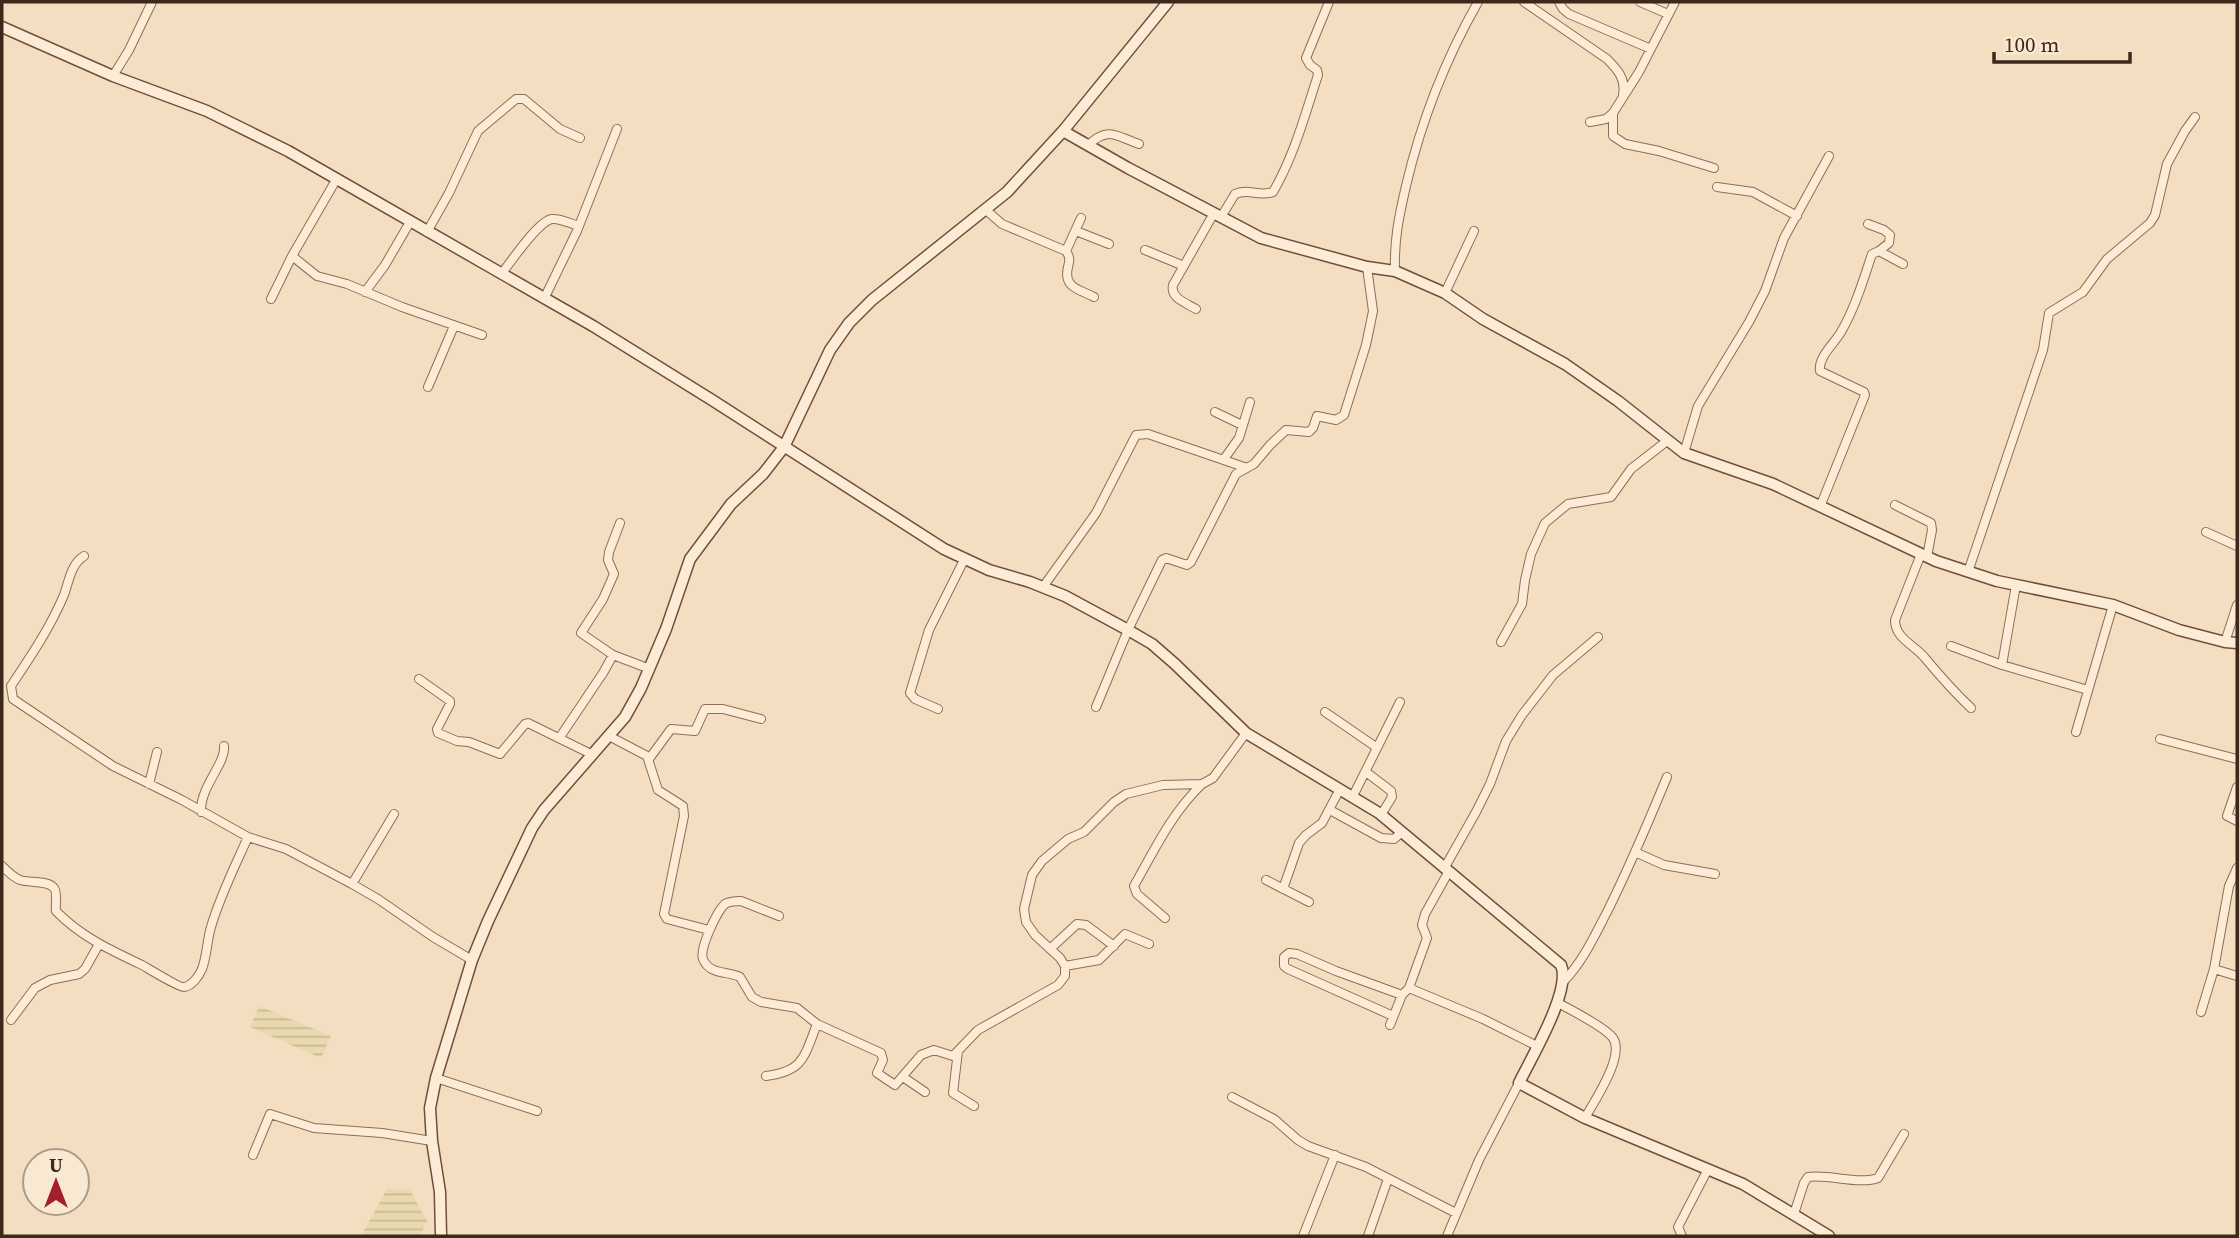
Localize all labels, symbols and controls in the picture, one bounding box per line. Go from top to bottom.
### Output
scale bar [1994,21,2130,65]
text: 100 m [2004,30,2059,59]
north arrow [21,1147,91,1217]
text: U [49,1152,63,1178]

